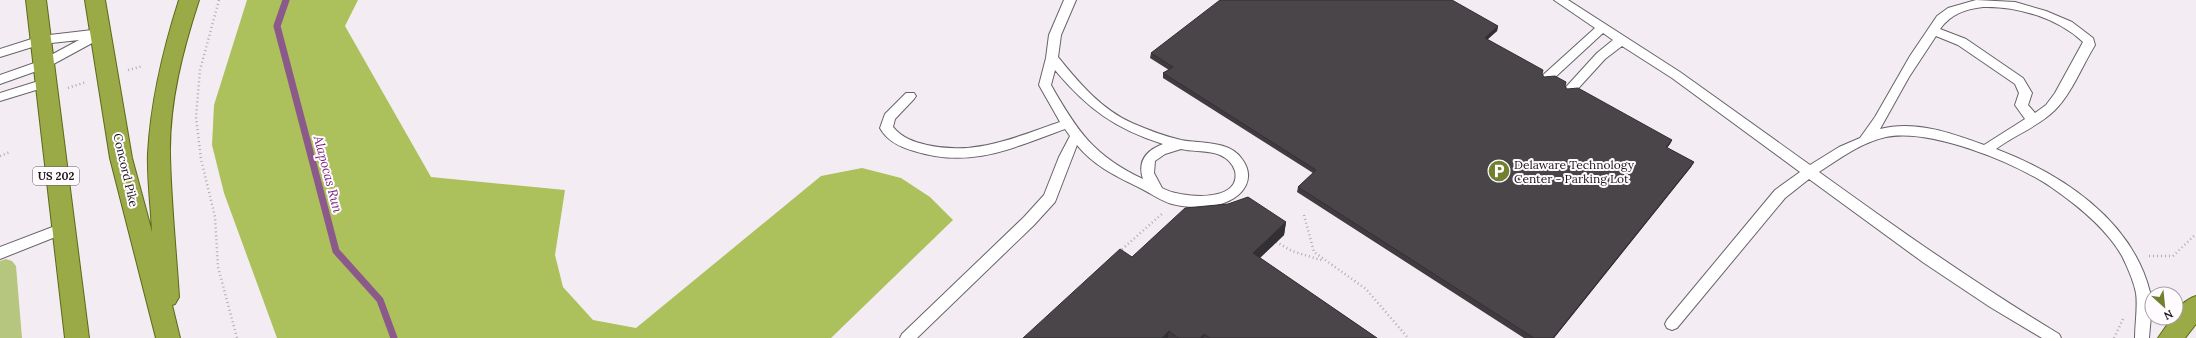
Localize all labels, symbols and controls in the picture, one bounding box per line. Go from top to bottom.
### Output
street label: Concord Pike [110,132,142,209]
water label: Alapocas Run [309,133,346,214]
place label: Delaware Technology Center - Parking Lot [1514,157,1635,186]
parking icon: Delaware Technology Center - Parking Lot [1486,158,1512,184]
road number: US 202 [33,167,79,185]
north arrow [2144,286,2184,326]
text: N [2161,307,2176,323]

